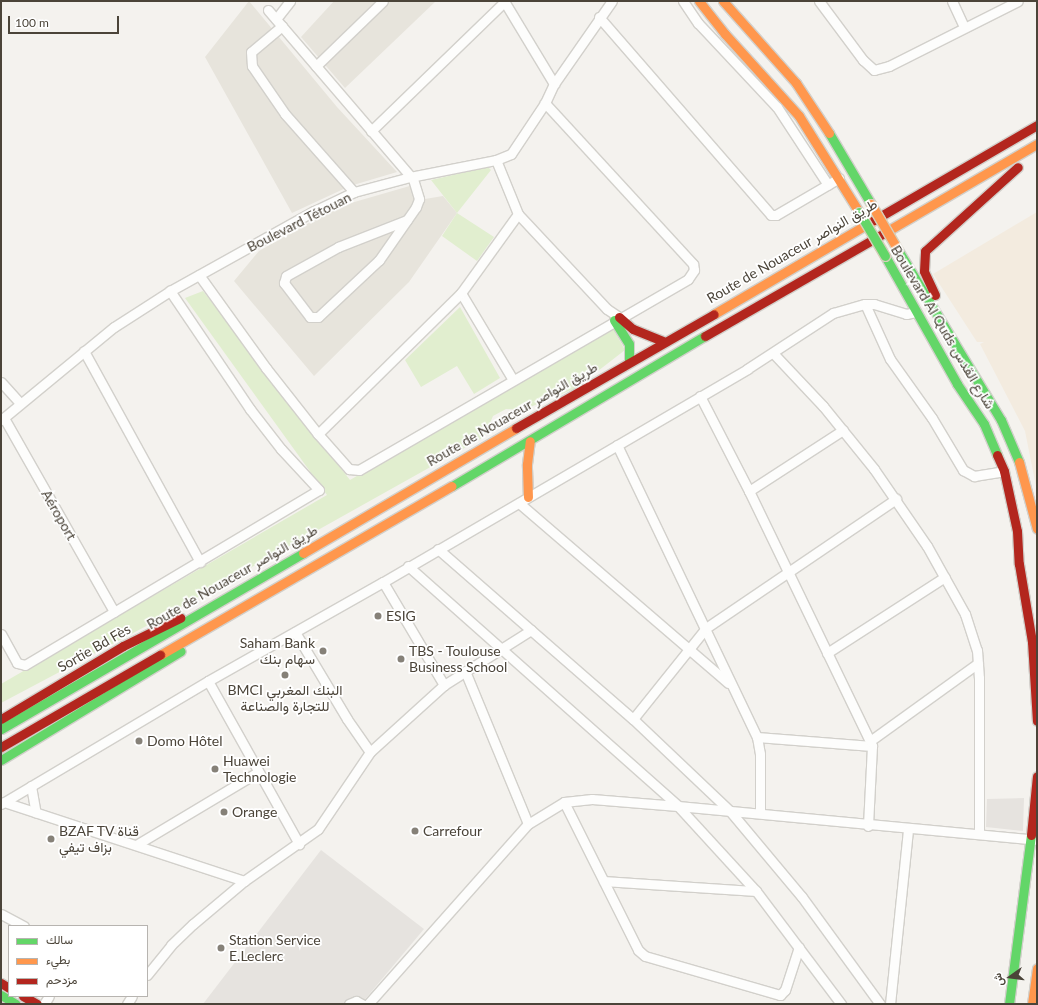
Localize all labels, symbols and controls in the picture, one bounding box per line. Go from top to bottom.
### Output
scale bar [10,8,121,34]
text: 100 m [15,15,49,30]
street label: Boulevard Tétouan [244,188,354,256]
street label: Route de Nouaceur طريق النواصر [704,195,880,307]
street label: Boulevard Al Quds شارع القدس [887,242,999,412]
street label: Route de Nouaceur طريق النواصر [424,358,600,470]
street label: Aéroport [38,487,80,543]
street label: Route de Nouaceur طريق النواصر [144,521,320,633]
place label: ESIG [386,608,416,624]
marker: ESIG [373,611,383,621]
street label: Sortie Bd Fès [55,620,133,676]
place label: Saham Bank سهام بنك [240,635,315,668]
place label: TBS - Toulouse Business School [409,643,507,676]
marker: Saham Bank سهام بنك [318,646,328,656]
marker: TBS - Toulouse Business School [396,654,406,664]
marker: BMCI البنك المغربي للتجارة والصناعة [280,670,290,680]
place label: BMCI البنك المغربي للتجارة والصناعة [228,682,342,714]
place label: Domo Hôtel [147,733,222,749]
marker: Domo Hôtel [134,736,144,746]
place label: Huawei Technologie [223,753,296,786]
marker: Huawei Technologie [210,764,220,774]
place label: Orange [232,804,277,820]
marker: Orange [219,807,229,817]
place label: BZAF TV قناة بزاف تيفي [59,823,140,856]
place label: Carrefour [423,823,482,839]
marker: Carrefour [410,826,420,836]
marker: BZAF TV قناة بزاف تيفي [46,834,56,844]
legend [8,925,148,997]
text: سالك [46,932,73,947]
place label: Station Service E.Leclerc [229,932,321,964]
marker: Station Service E.Leclerc [216,943,226,953]
text: بطيء [46,952,70,967]
north arrow [990,957,1030,997]
text: مزدحم [46,972,77,987]
text: ش [990,972,1006,988]

